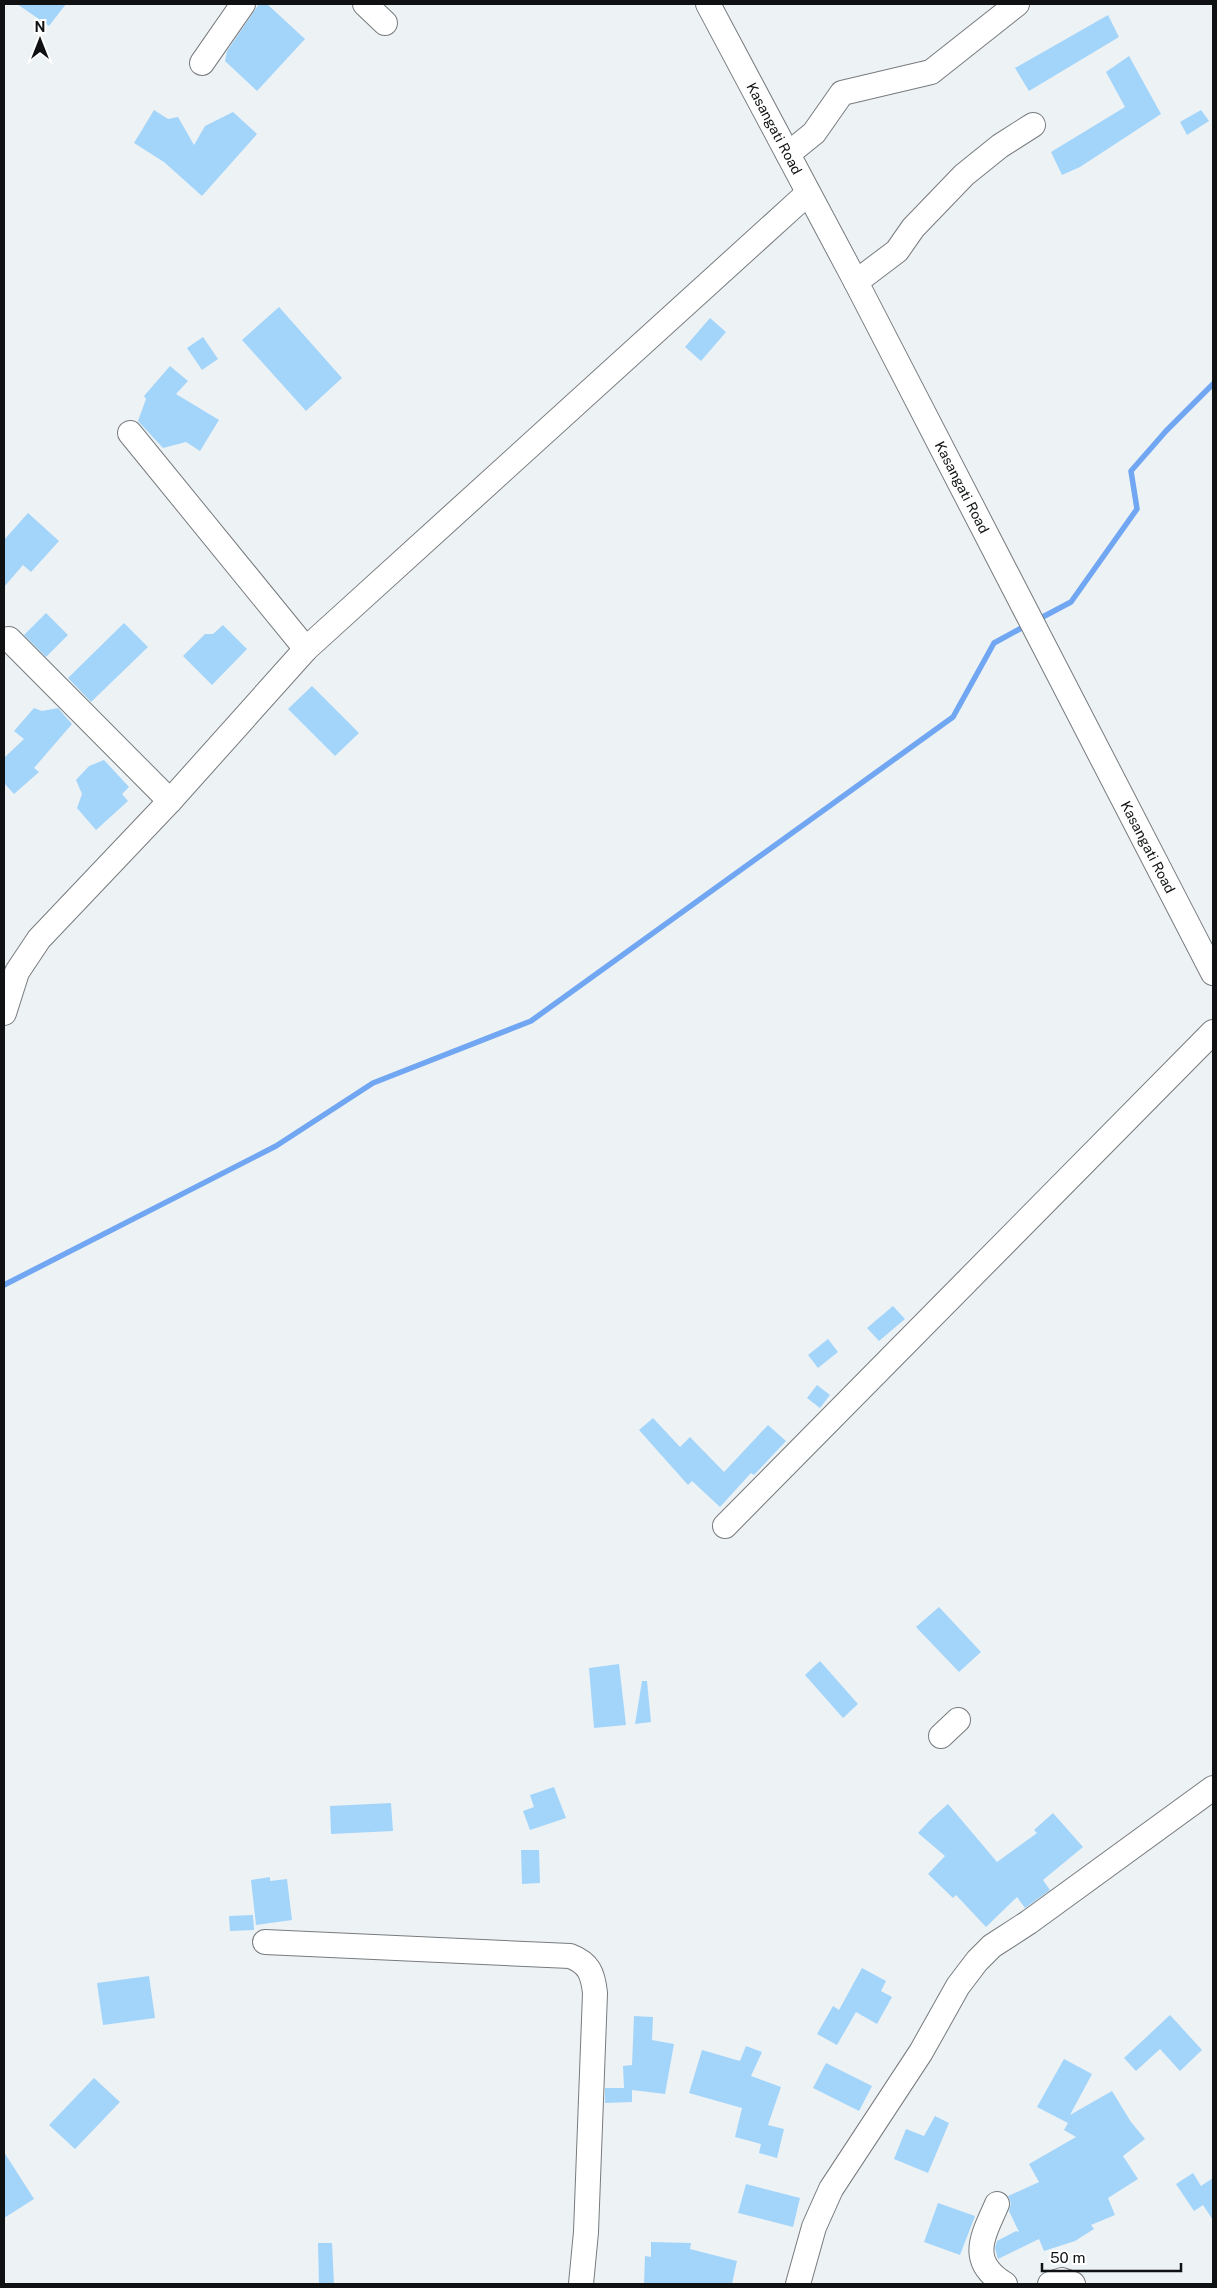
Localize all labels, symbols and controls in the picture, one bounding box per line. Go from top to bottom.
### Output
north arrow [15,15,65,65]
text: N [35,19,45,35]
street label: Kasangati Road [743,80,805,177]
street label: Kasangati Road [932,438,992,536]
street label: Kasangati Road [1118,798,1178,896]
scale bar [1042,2240,1181,2272]
text: 50 m [1050,2249,1085,2266]

